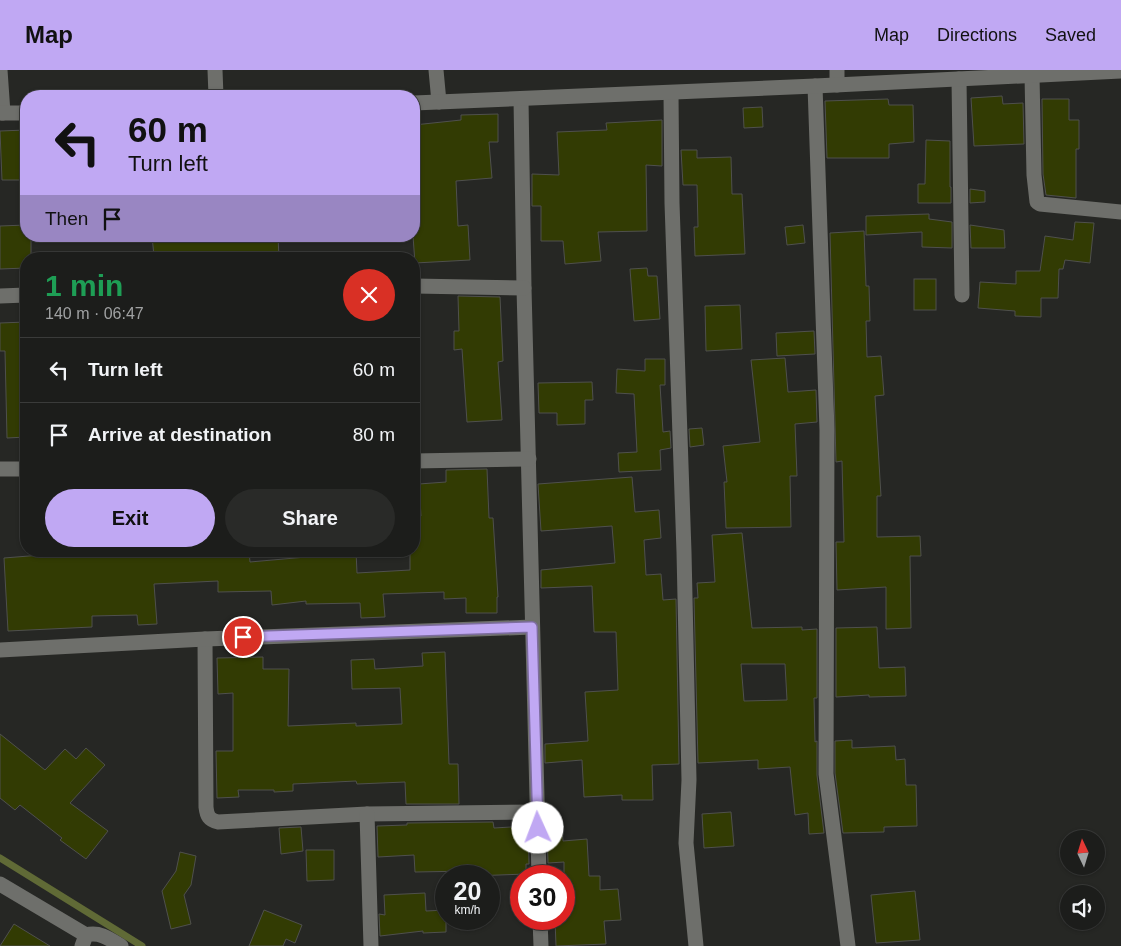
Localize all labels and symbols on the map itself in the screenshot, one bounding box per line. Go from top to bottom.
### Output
pin [222,616,264,658]
position arrow [511,801,563,853]
north arrow [1060,830,1105,875]
speed limit sign: 30 [510,865,575,930]

